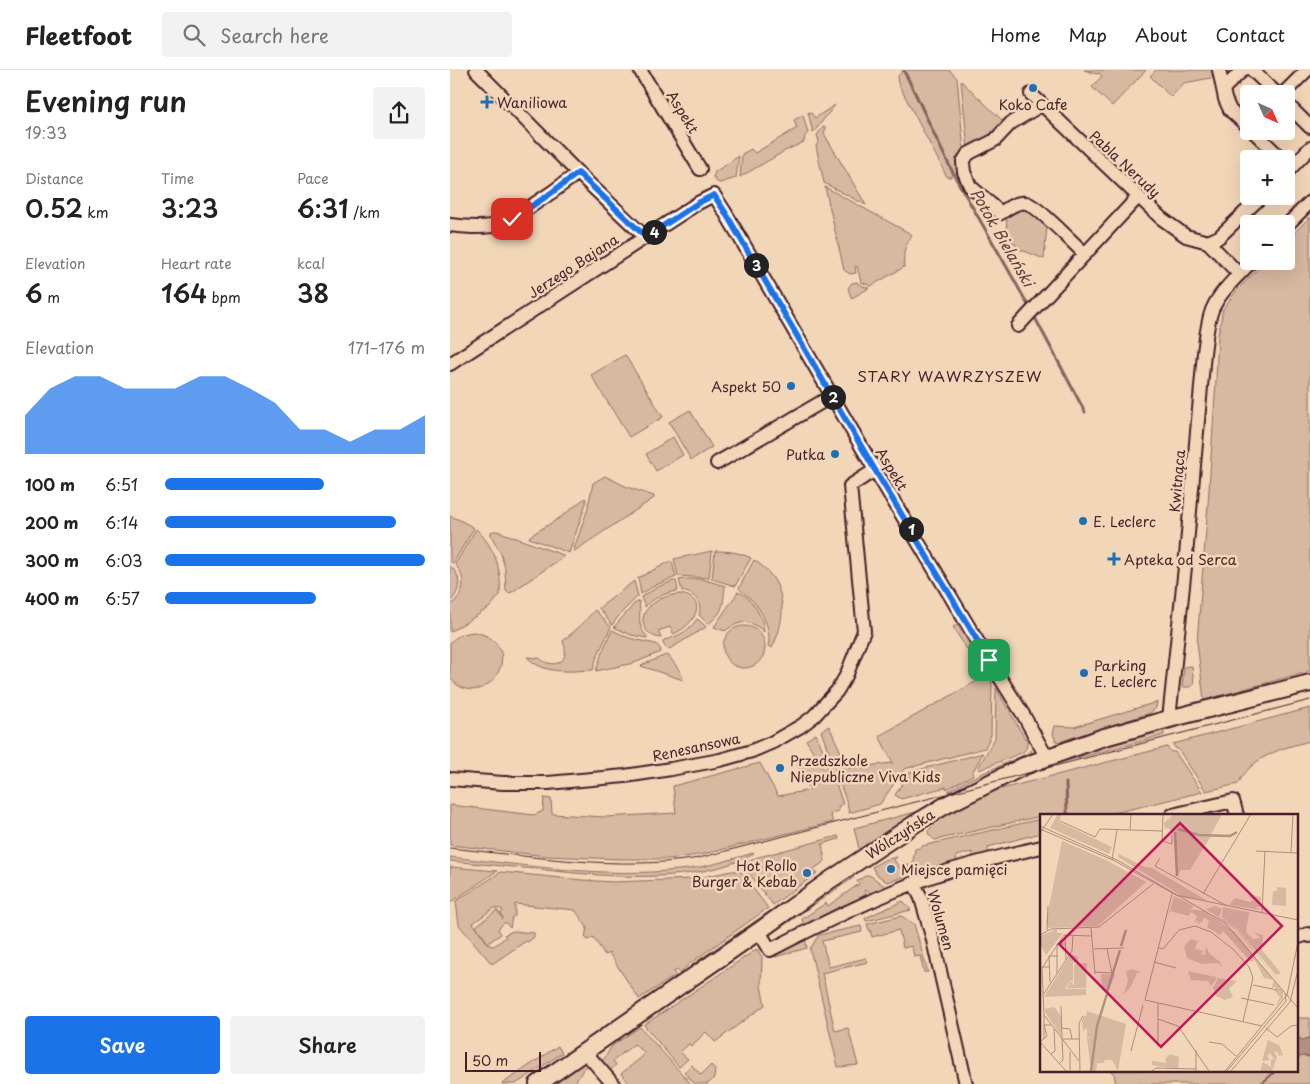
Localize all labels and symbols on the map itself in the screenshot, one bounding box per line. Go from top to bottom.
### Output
marker: Koko Cafe [1027,82,1039,94]
north arrow [1240,85,1295,140]
street label: Aspekt [662,86,704,138]
place label: Waniliowa [497,92,567,113]
place label: Koko Cafe [999,94,1067,115]
marker: Waniliowa [481,96,493,108]
street label: Pabla Nerudy [1085,126,1165,202]
water label: Potok Bielański [966,184,1042,293]
pin [491,198,533,240]
pin: 4 [642,220,666,244]
street label: Jerzego Bajana [524,229,622,303]
pin: 3 [744,252,768,278]
district label: STARY WAWRZYSZEW [858,364,1042,387]
place label: Aspekt 50 [711,376,781,397]
marker: Aspekt 50 [785,380,797,392]
pin: 2 [820,384,846,410]
street label: Aspekt [871,443,913,495]
place label: Putka [786,444,825,465]
marker: Putka [829,448,841,460]
street label: Kwitnąca [1164,448,1190,513]
place label: E. Leclerc [1093,511,1156,532]
marker: E. Leclerc [1077,515,1089,527]
pin: 1 [898,516,924,542]
place label: Apteka od Serca [1124,549,1237,570]
marker: Apteka od Serca [1108,553,1120,565]
pin [968,639,1010,681]
place label: Parking E. Leclerc [1094,655,1157,692]
marker: Parking E. Leclerc [1078,667,1090,679]
street label: Renesansowa [650,727,742,767]
place label: Przedszkole Niepubliczne Viva Kids [790,750,940,787]
marker: Przedszkole Niepubliczne Viva Kids [774,762,786,774]
street label: Wólczyńska [861,804,939,864]
inset map [1040,814,1298,1072]
place label: Hot Rollo Burger & Kebab [692,855,797,892]
place label: Miejsce pamięci [901,859,1007,880]
marker: Miejsce pamięci [885,863,897,875]
marker: Hot Rollo Burger & Kebab [801,867,813,879]
street label: Wolumen [922,887,960,953]
scale bar [465,1049,541,1072]

